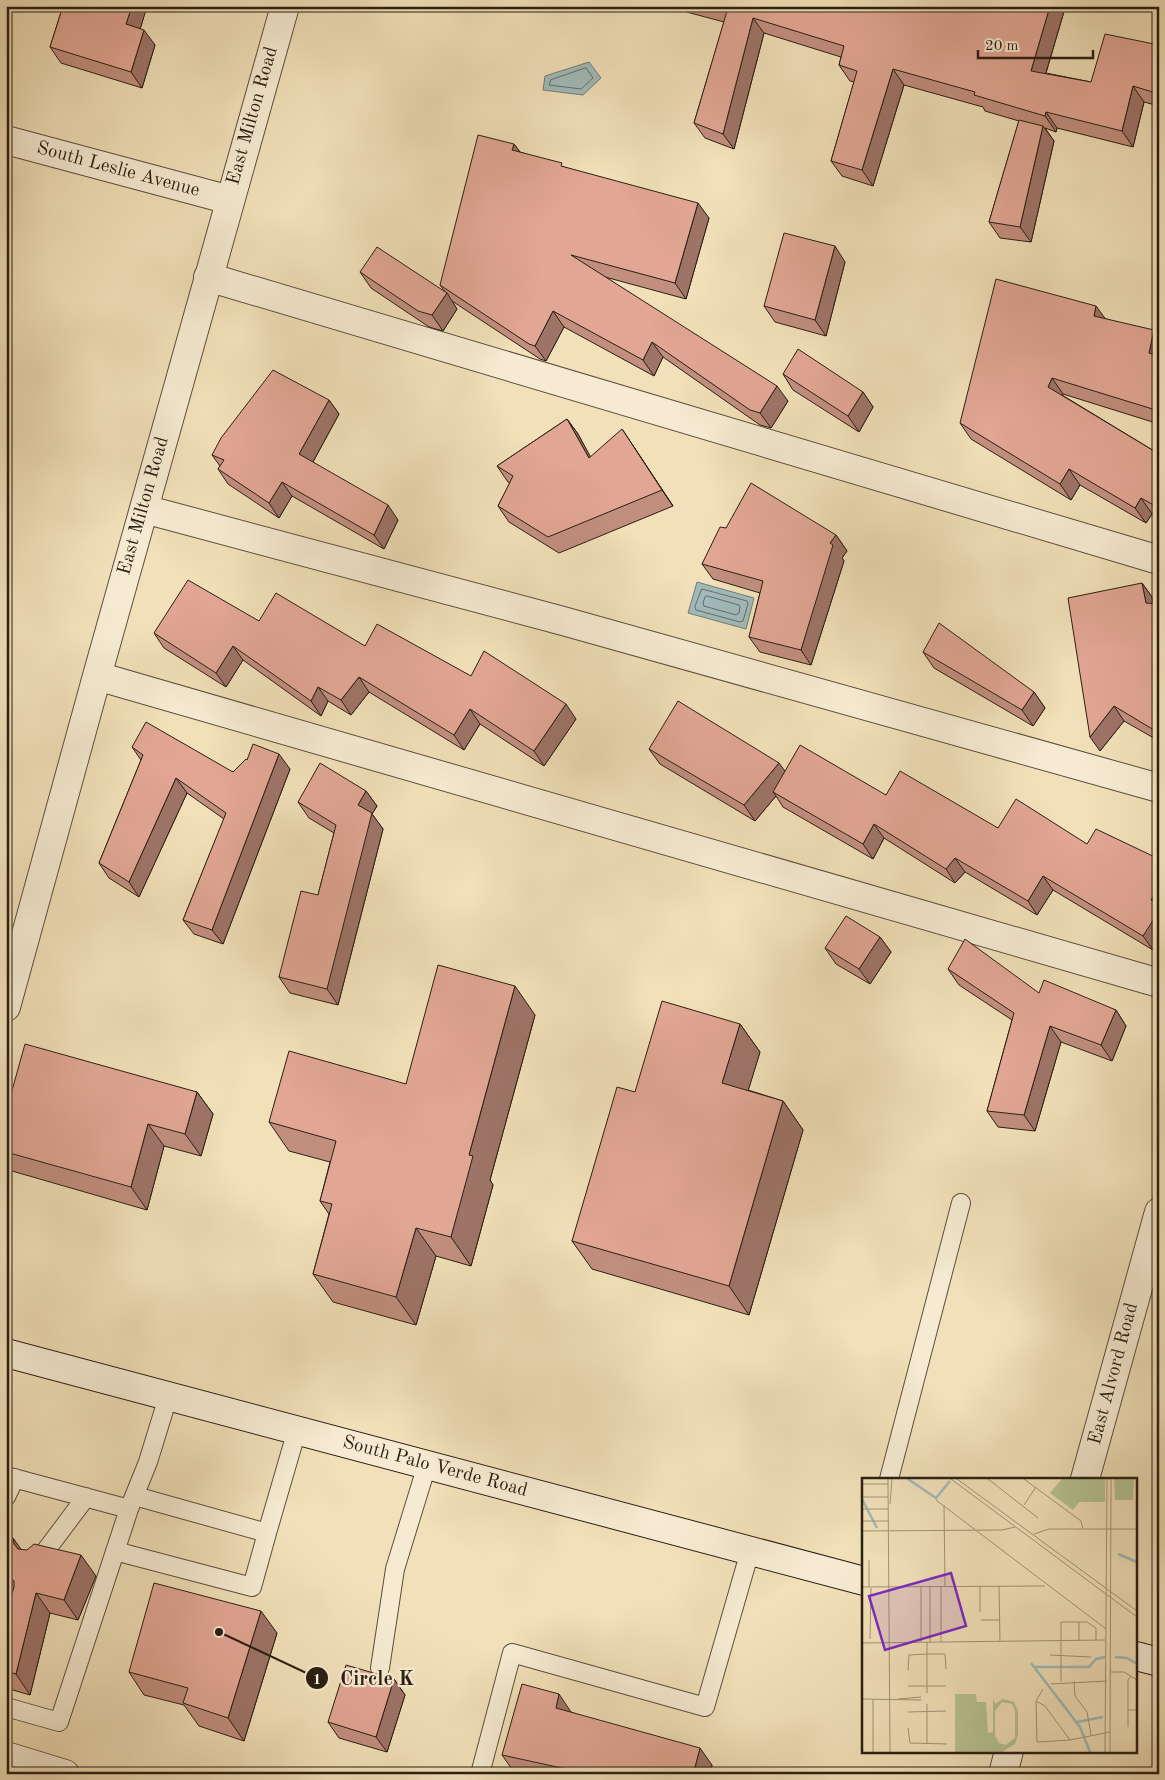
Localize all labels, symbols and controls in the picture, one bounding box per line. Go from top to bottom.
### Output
scale bar [978,28,1092,60]
text: 20 m [985,39,1019,54]
street label: East Milton Road [224,45,282,187]
street label: South Leslie Avenue [34,139,202,201]
street label: East Milton Road [115,435,173,577]
street label: East Alvord Road [1086,1301,1142,1447]
street label: South Palo Verde Road [340,1433,530,1501]
inset map [862,1478,1138,1752]
callout: Circle K [305,1661,424,1696]
text: Circle K [340,1670,414,1690]
text: 1 [313,1673,321,1688]

